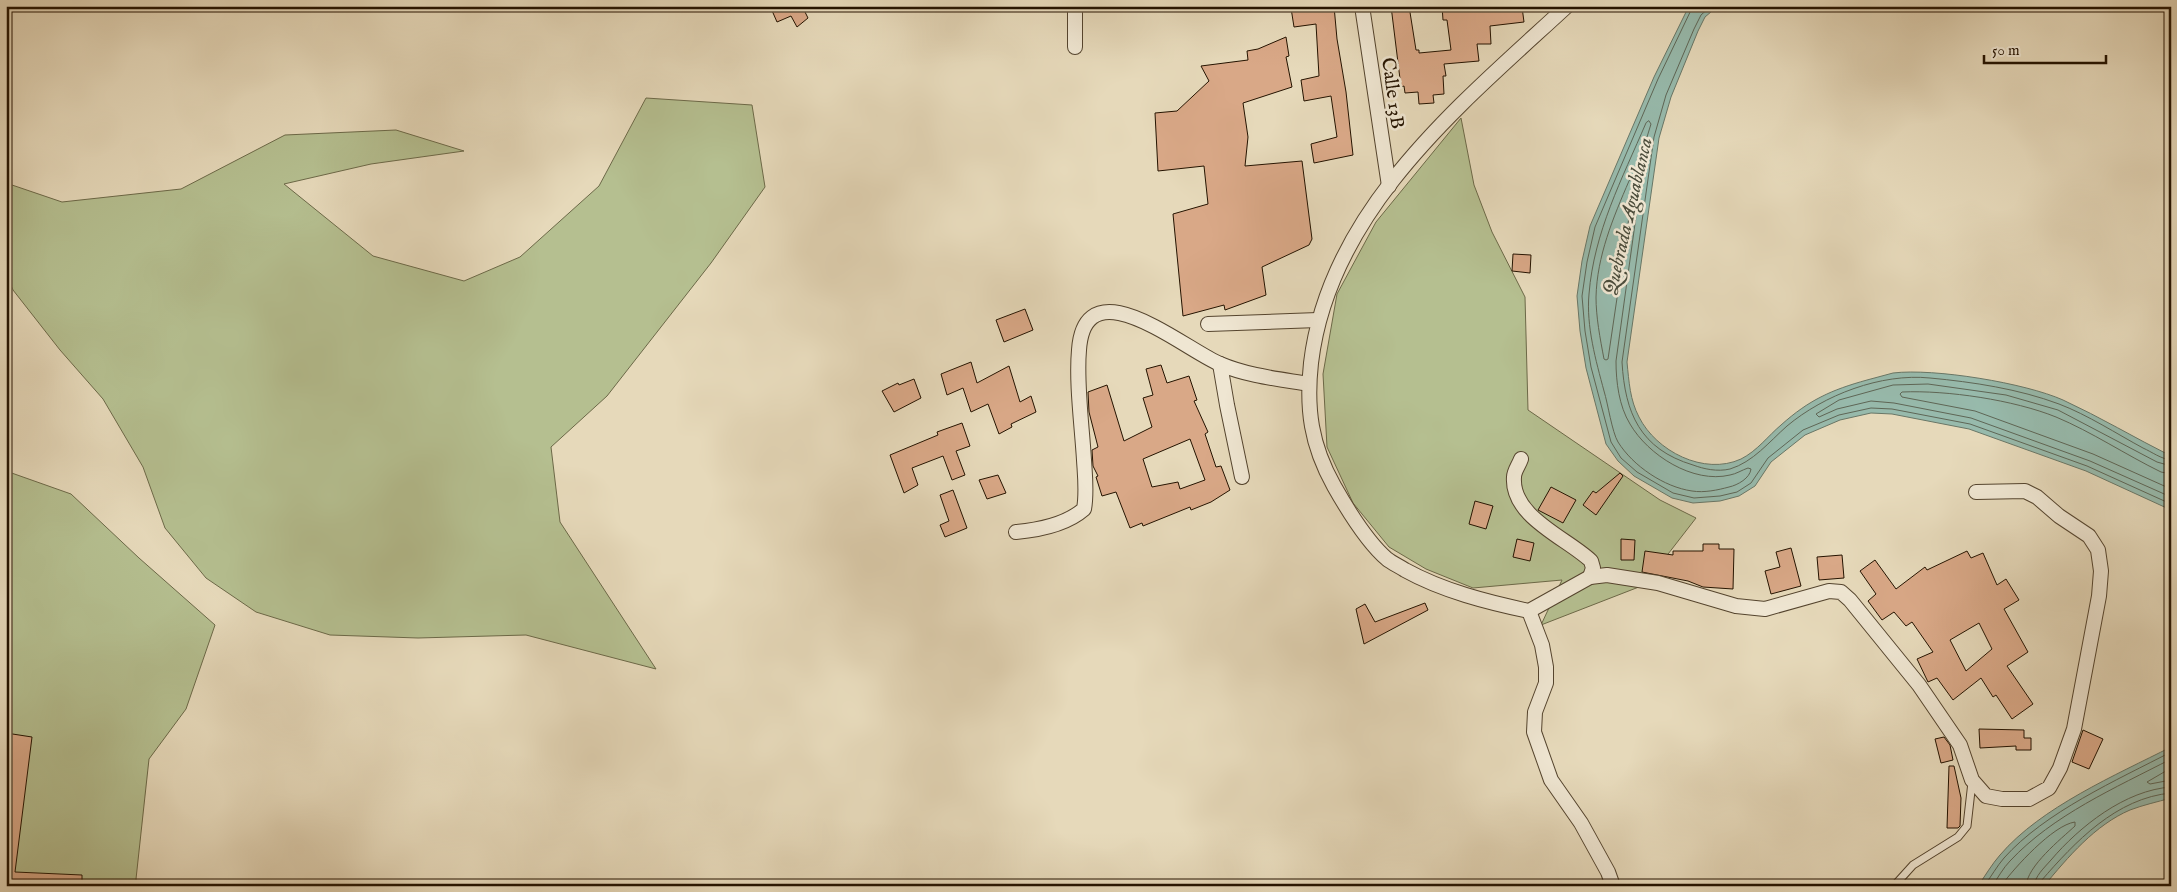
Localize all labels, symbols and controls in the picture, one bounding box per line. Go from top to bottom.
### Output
scale bar [1984,32,2107,64]
text: 50 m [1992,41,2020,60]
street label: Calle 13B [1375,56,1409,130]
water label: Quebrada Aguablanca [1598,135,1660,298]

